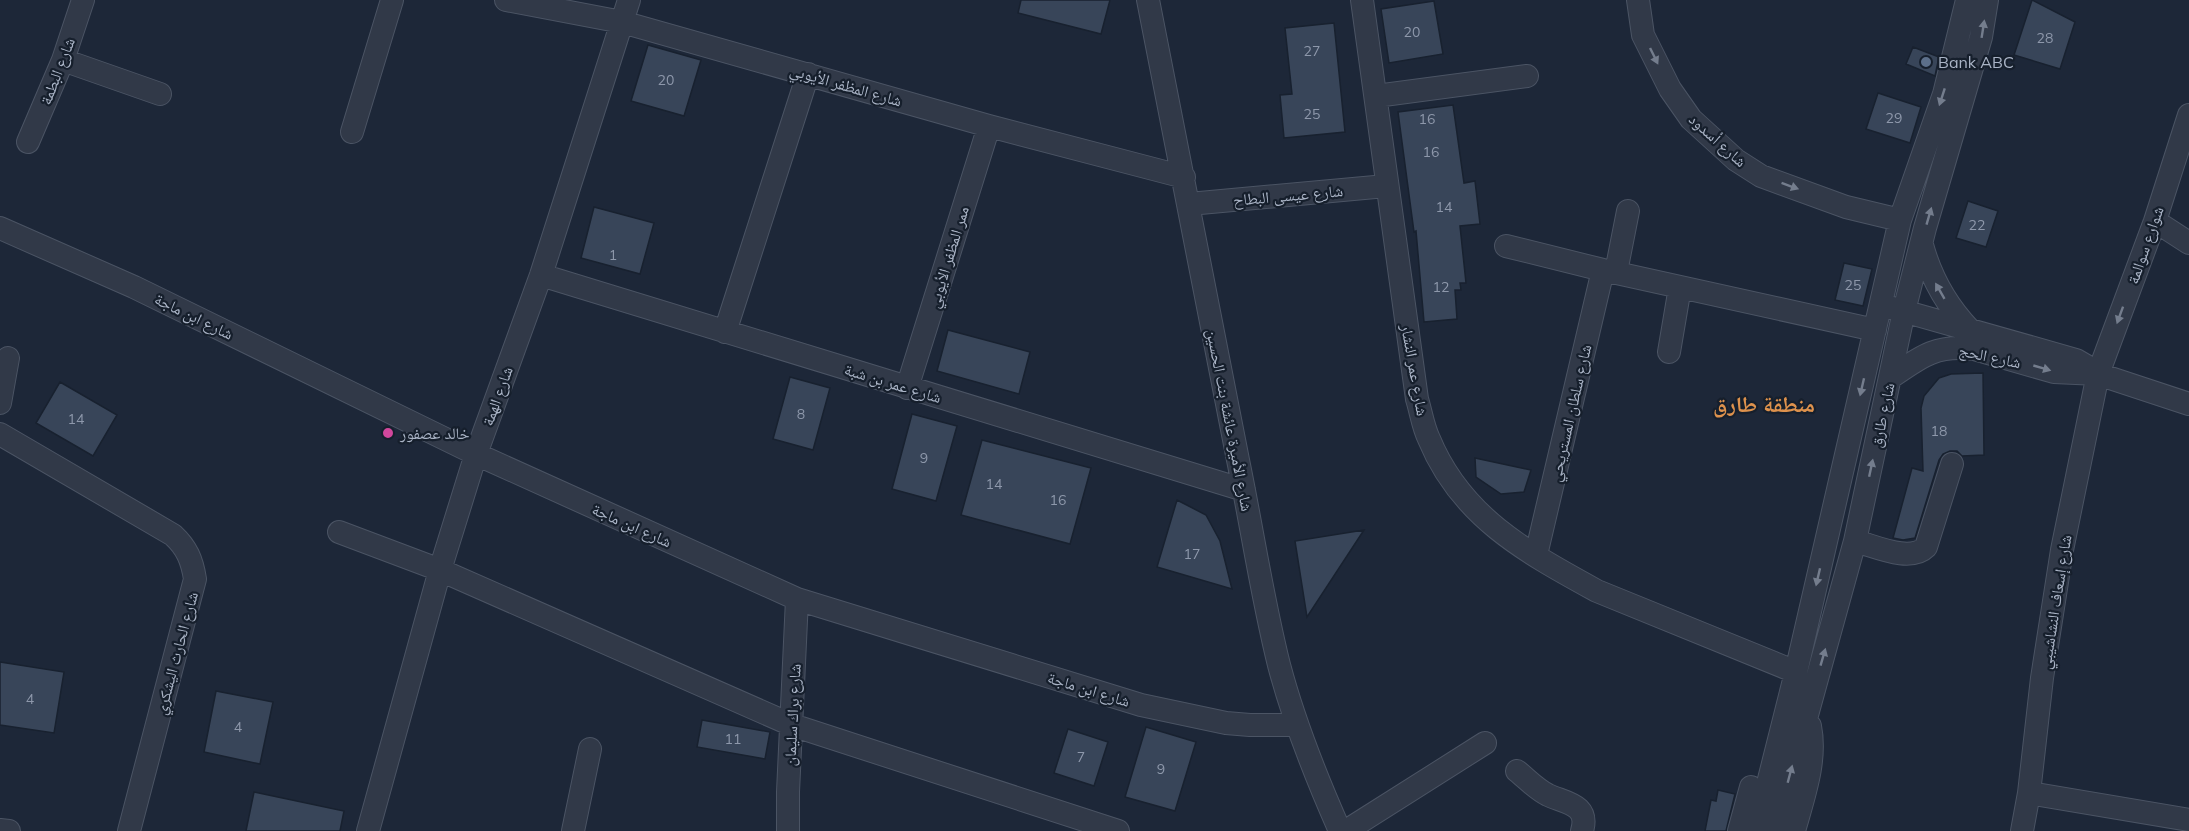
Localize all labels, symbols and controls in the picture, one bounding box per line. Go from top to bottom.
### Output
one-way arrow [1978,19,1987,38]
house number: 20 [1404,23,1420,41]
house number: 28 [2037,29,2053,47]
street label: شارع البطمة [35,35,80,108]
house number: 27 [1304,42,1320,60]
one-way arrow [1649,47,1658,64]
place label: Bank ABC [1938,52,2014,72]
marker: Bank ABC [1919,55,1933,69]
street label: شارع المظفر الأيوبي [787,59,904,114]
house number: 20 [658,71,674,89]
one-way arrow [1937,88,1946,106]
house number: 25 [1304,105,1320,123]
street label: شارع أسدود [1684,109,1751,172]
house number: 29 [1886,109,1902,127]
house number: 16 [1419,110,1435,128]
house number: 16 [1423,143,1439,161]
street label: شارع عيسى البطاح [1232,180,1344,211]
one-way arrow [1781,182,1799,192]
house number: 14 [1436,198,1453,216]
street label: شوارع سوالمة [2122,203,2169,287]
street label: ممر المظفر الأيوبي [923,204,976,311]
one-way arrow [1925,207,1934,225]
house number: 22 [1969,216,1985,234]
house number: 1 [609,246,617,264]
house number: 25 [1845,276,1861,294]
house number: 12 [1433,278,1449,296]
one-way arrow [1935,283,1946,299]
street label: شارع ابن ماجة [151,288,237,345]
one-way arrow [2115,306,2124,324]
street label: شارع عمر النشار [1396,322,1433,418]
street label: شارع الأميرة عائشة بنت الحسين [1202,327,1258,513]
street label: شارع الحج [1957,340,2023,373]
street label: شارع سلطان المستريحي [1544,342,1599,484]
street label: شارع عمر بن شبة [842,359,944,408]
street label: شارع الهمة [477,364,518,429]
one-way arrow [2033,364,2051,373]
one-way arrow [1857,378,1866,397]
street label: شارع طارق [1865,381,1900,449]
district label: منطقة طارق [1713,390,1815,418]
house number: 8 [797,405,805,423]
house number: 14 [68,410,85,428]
house number: 18 [1931,422,1947,440]
place label: خالد عصفور [399,423,470,443]
marker: خالد عصفور [381,426,395,440]
house number: 9 [920,449,928,467]
one-way arrow [1866,458,1876,477]
house number: 14 [986,475,1003,493]
house number: 16 [1050,491,1066,509]
street label: شارع ابن ماجة [589,499,675,552]
street label: شارع إسعاف النشاشيبي [2034,533,2079,671]
house number: 17 [1184,545,1200,563]
one-way arrow [1813,568,1822,587]
street label: شارع الحارث اليشكري [150,589,205,717]
one-way arrow [1819,647,1828,665]
street label: شارع براك سليمان [779,663,806,767]
street label: شارع ابن ماجة [1045,667,1133,712]
house number: 4 [26,690,35,708]
house number: 4 [234,718,243,736]
house number: 11 [725,730,741,748]
house number: 7 [1077,748,1085,766]
house number: 9 [1157,760,1165,778]
one-way arrow [1785,765,1795,783]

